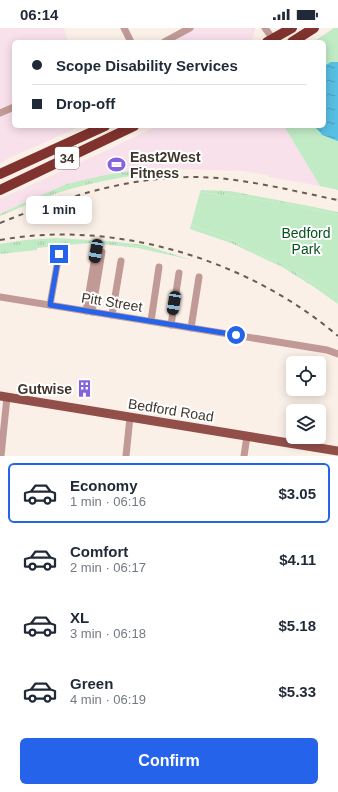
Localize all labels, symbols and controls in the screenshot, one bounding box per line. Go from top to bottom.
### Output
text: 06:14 [20,6,58,23]
text: Scope Disability Services [56,57,238,74]
text: Drop-off [56,95,115,112]
road number: 34 [55,147,79,169]
place label: East2West Fitness [130,149,201,181]
sports icon: East2West Fitness [107,155,127,175]
callout: 1 min [26,196,92,224]
text: 1 min [42,202,76,217]
park label: Bedford Park [281,225,331,257]
car [88,238,104,264]
route end [50,245,68,263]
street label: Pitt Street [80,289,144,315]
car [166,290,182,316]
route start [227,326,245,344]
map controls [286,356,326,444]
button: locate [286,356,326,396]
building icon: Gutwise [75,379,95,399]
place label: Gutwise [18,381,72,397]
street label: Bedford Road [127,395,215,425]
button: layers [286,404,326,444]
icon: car [22,475,58,511]
text: Economy [70,477,138,494]
text: $3.05 [278,485,316,502]
text: 1 min · 06:16 [70,494,146,509]
icon: car [22,541,58,577]
text: Comfort [70,543,128,560]
text: $4.11 [279,551,316,568]
text: 2 min · 06:17 [70,560,146,575]
icon: car [22,607,58,643]
text: XL [70,609,89,626]
text: $5.18 [278,617,316,634]
text: 3 min · 06:18 [70,626,146,641]
icon: car [22,673,58,709]
text: Green [70,675,113,692]
text: $5.33 [278,683,316,700]
text: 4 min · 06:19 [70,692,146,707]
button: Confirm [20,738,318,784]

